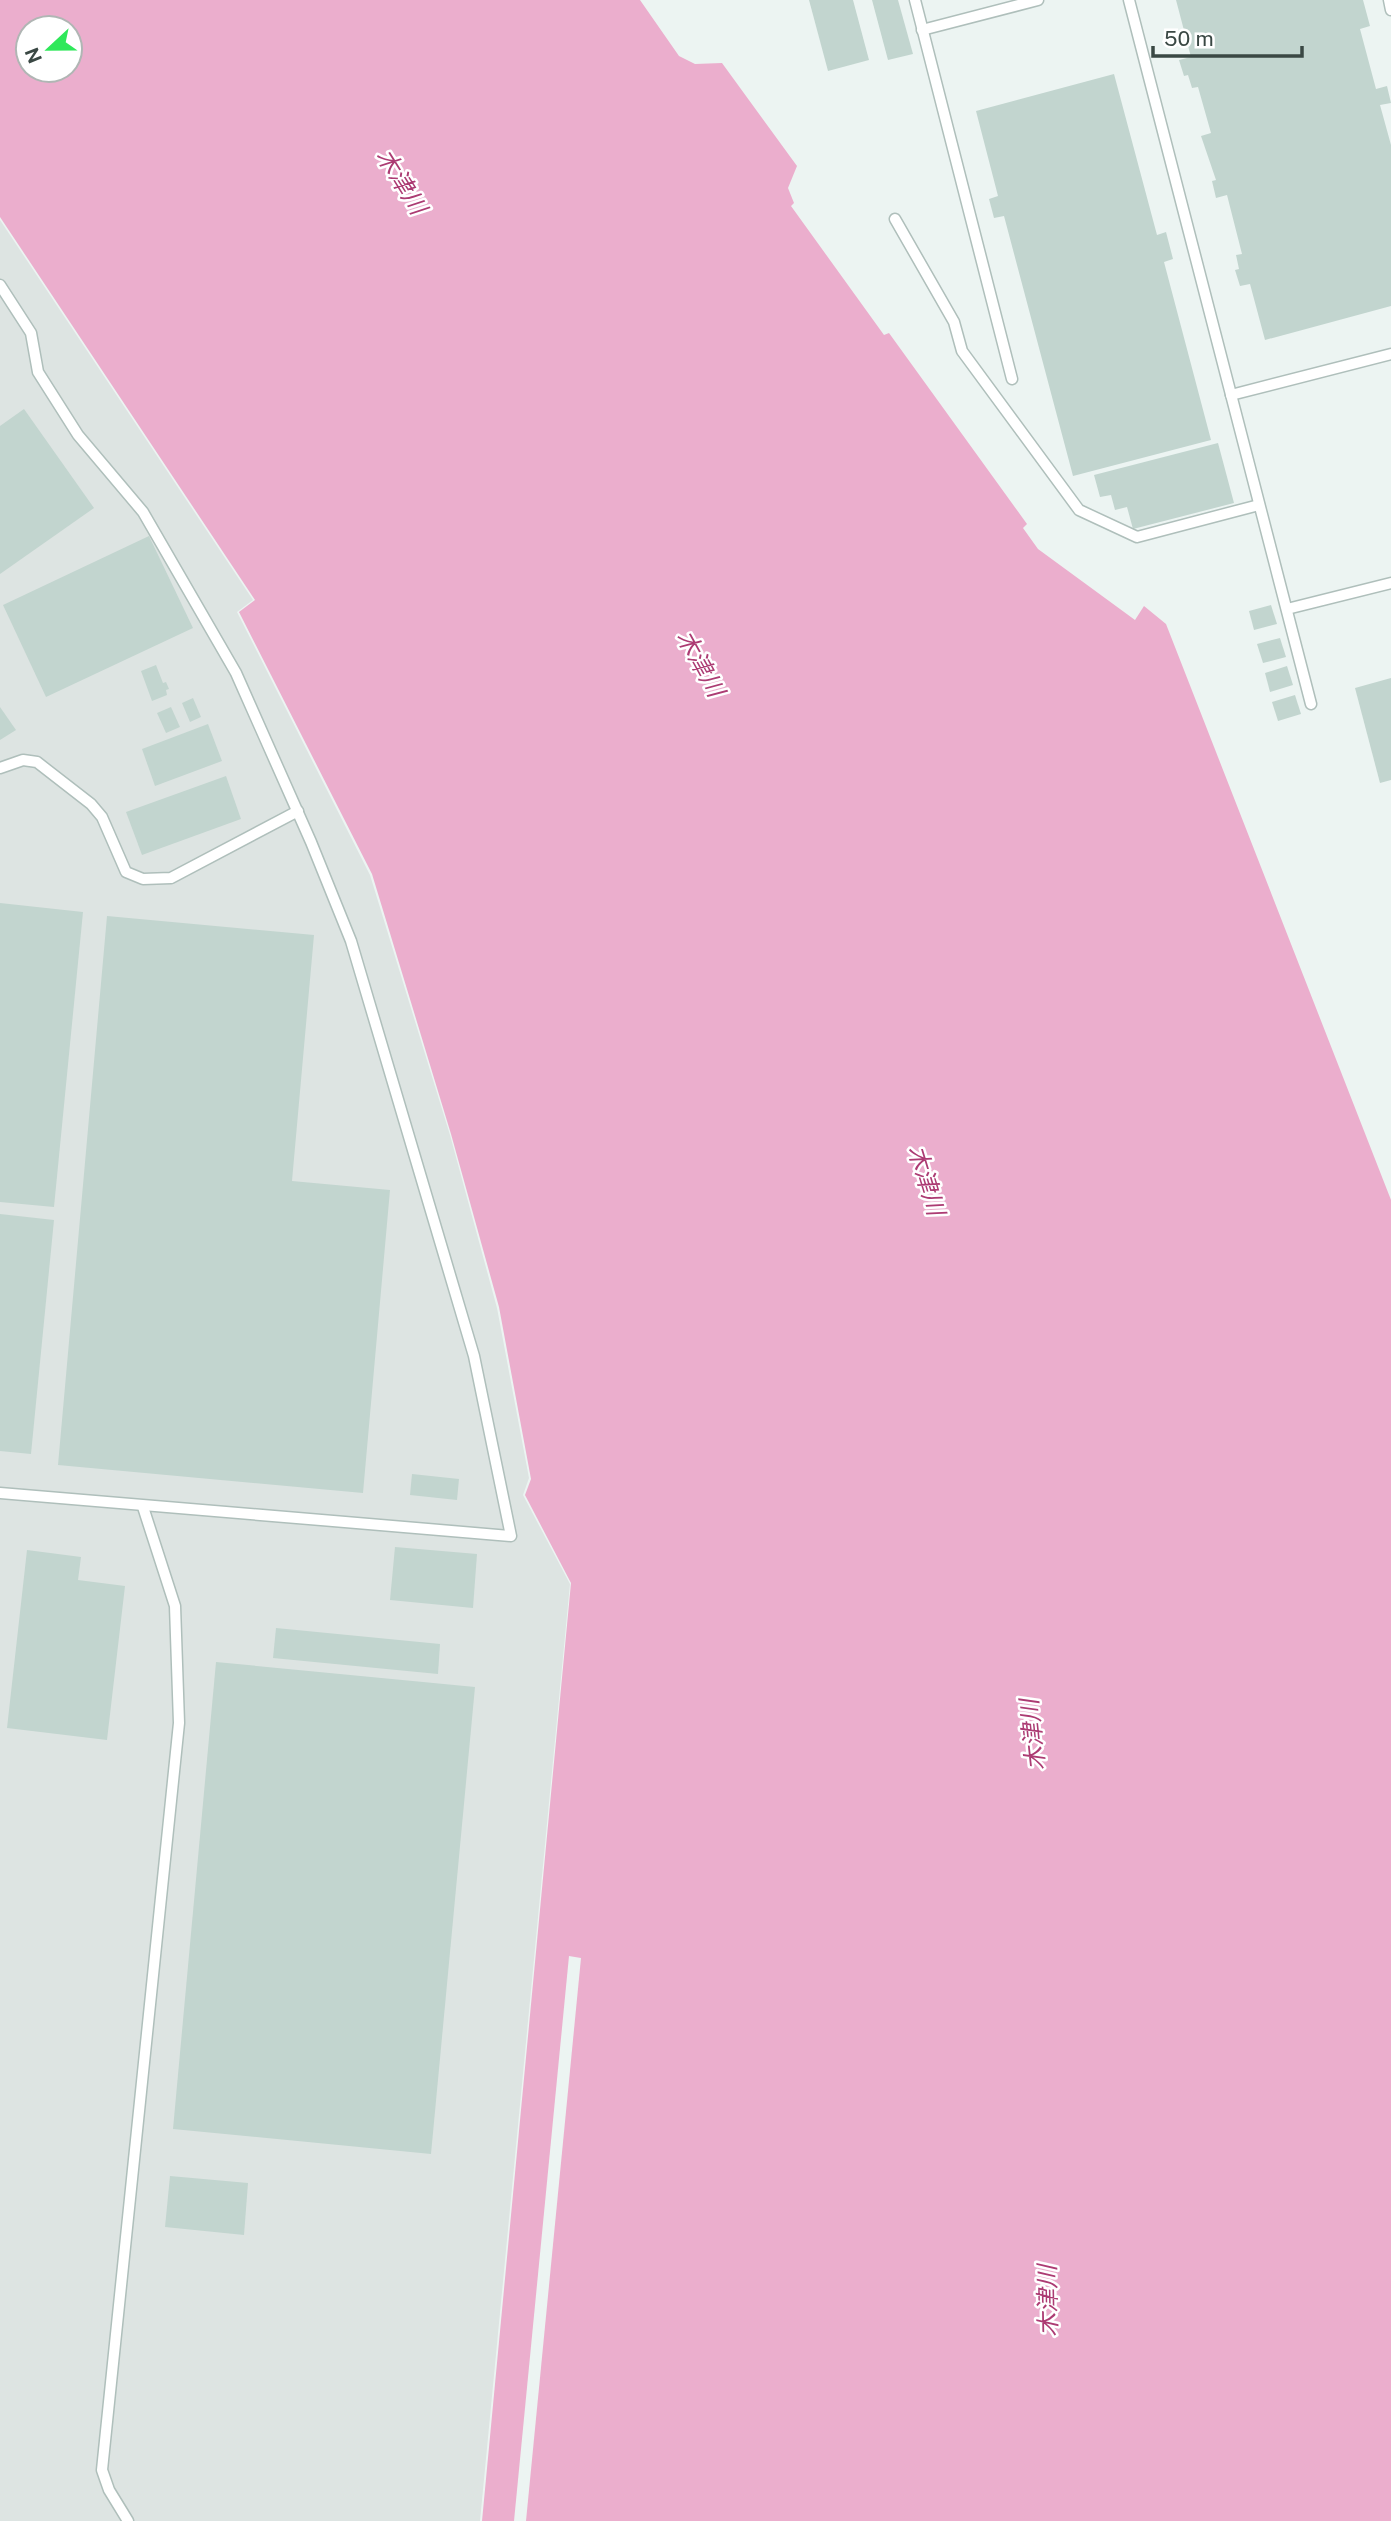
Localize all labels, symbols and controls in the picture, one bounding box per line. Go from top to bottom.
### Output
north arrow [14,14,84,84]
scale bar [1153,14,1302,58]
text: 50 m [1164,26,1214,51]
text: N [20,44,46,66]
water label: 木津川 [371,143,435,221]
water label: 木津川 [671,625,732,704]
water label: 木津川 [903,1141,952,1221]
water label: 木津川 [1014,1695,1050,1772]
water label: 木津川 [1032,2262,1062,2337]

